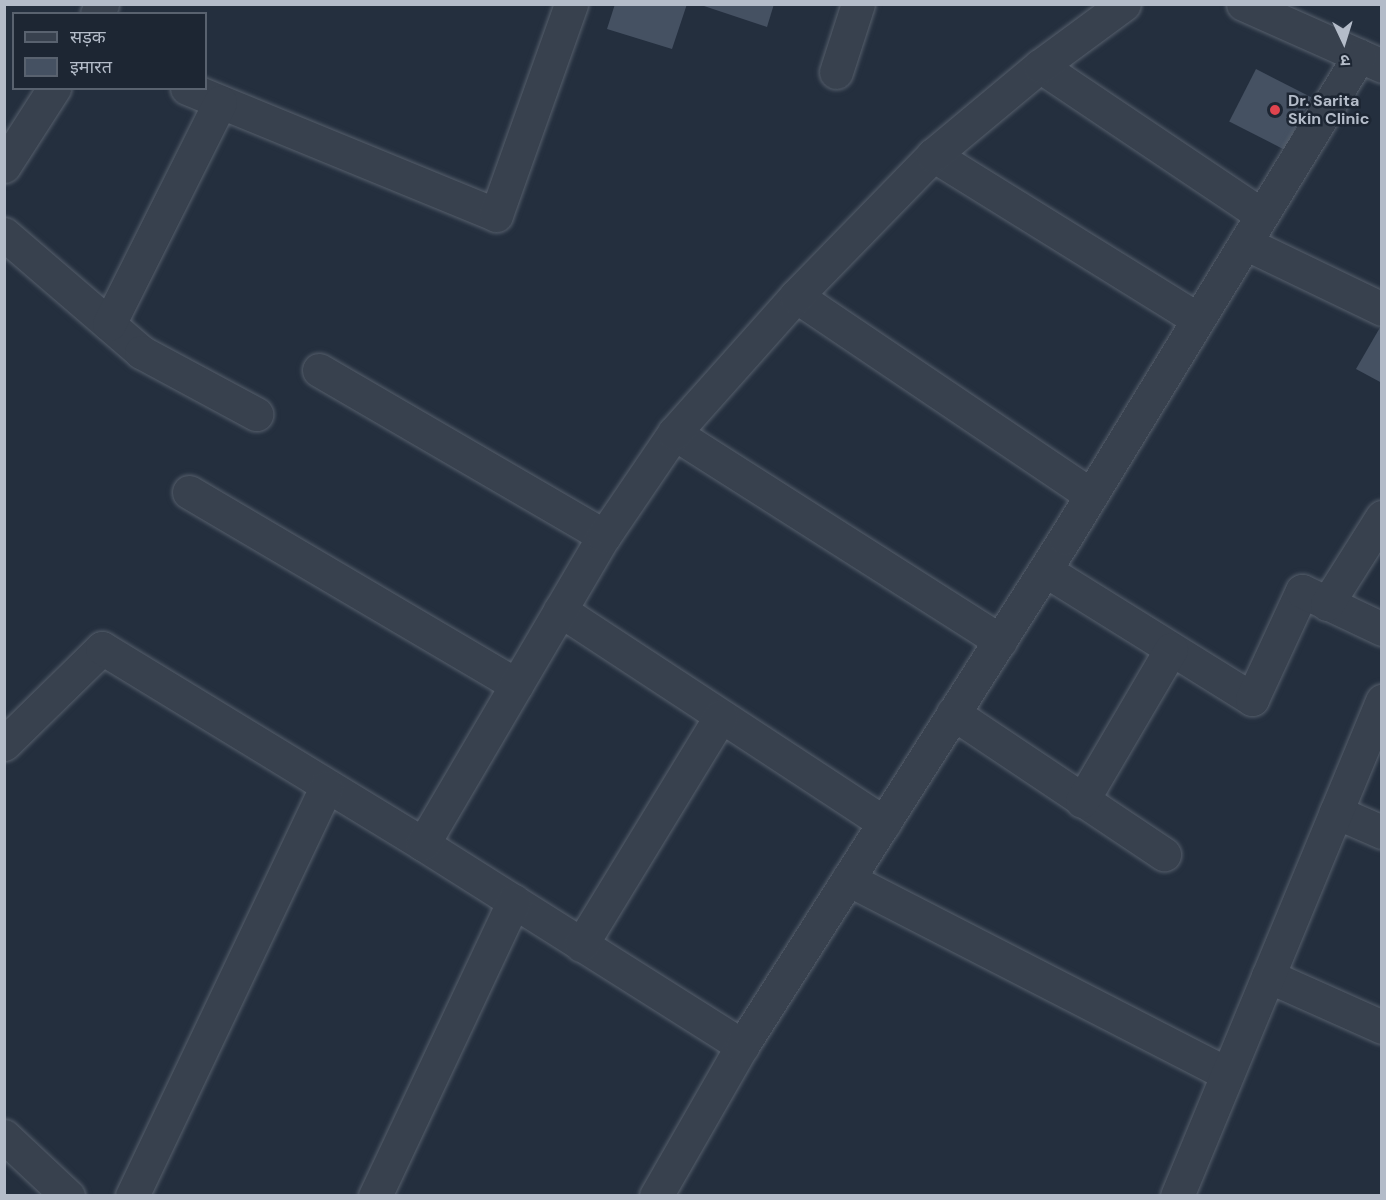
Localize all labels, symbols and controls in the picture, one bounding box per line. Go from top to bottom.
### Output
legend [12,12,207,90]
north arrow [1314,12,1374,72]
text: सड़क [70,25,106,49]
text: उ [1340,50,1351,71]
text: इमारत [70,55,112,79]
place label: Dr. Sarita Skin Clinic [1288,91,1369,129]
marker: Dr. Sarita Skin Clinic [1266,101,1284,119]

